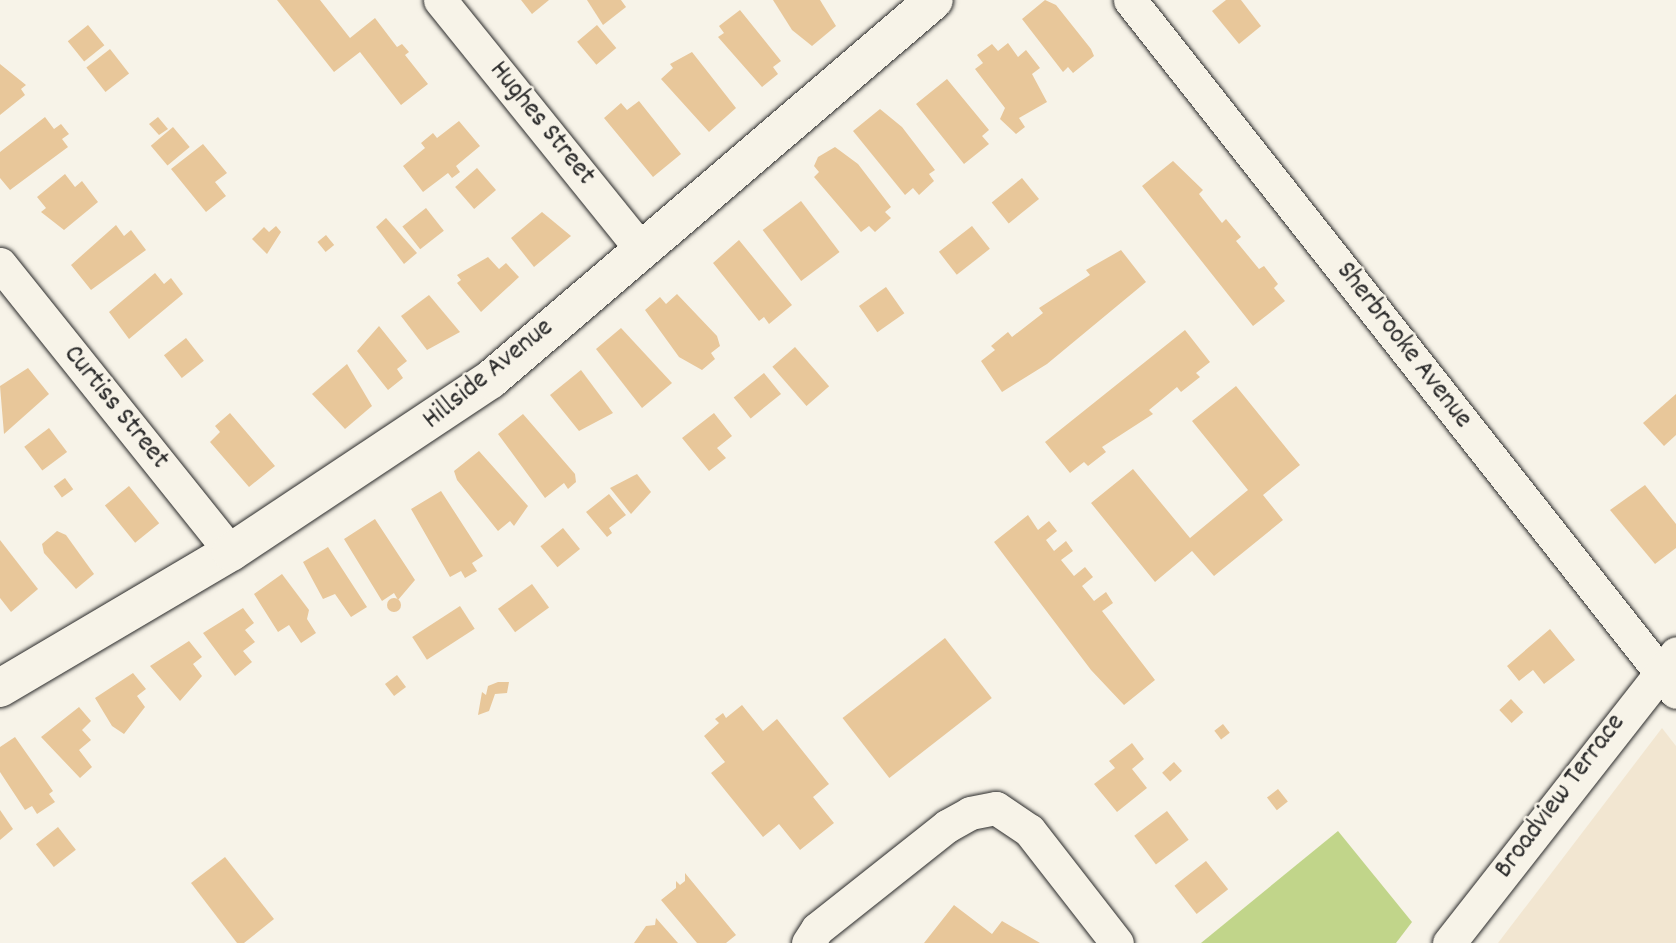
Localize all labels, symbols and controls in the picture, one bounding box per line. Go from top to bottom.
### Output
street label: Hughes Street [481,55,601,193]
street label: Sherbrooke Avenue [1328,256,1478,436]
street label: Hillside Avenue [417,312,561,438]
street label: Curtiss Street [55,339,175,477]
street label: Broadview Terrace [1488,708,1634,886]

